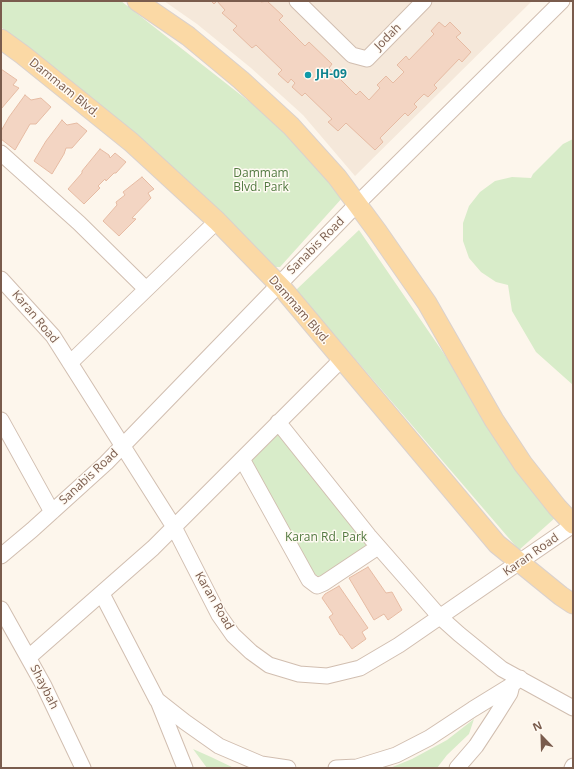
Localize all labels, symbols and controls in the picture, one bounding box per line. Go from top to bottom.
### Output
street label: Jodah [372,21,404,53]
street label: Dammam Blvd. [26,55,102,121]
place label: JH-09 [316,68,347,82]
marker: JH-09 [303,70,313,80]
park label: Dammam Blvd. Park [233,167,289,195]
street label: Sanabis Road [284,214,348,278]
street label: Dammam Blvd. [265,273,333,347]
street label: Karan Road [9,288,61,346]
street label: Sanabis Road [57,446,121,508]
park label: Karan Rd. Park [285,531,367,545]
street label: Karan Road [500,531,562,579]
street label: Karan Road [192,569,236,633]
street label: Shaybah [27,662,61,712]
north arrow [522,717,562,757]
text: N [530,717,544,734]

